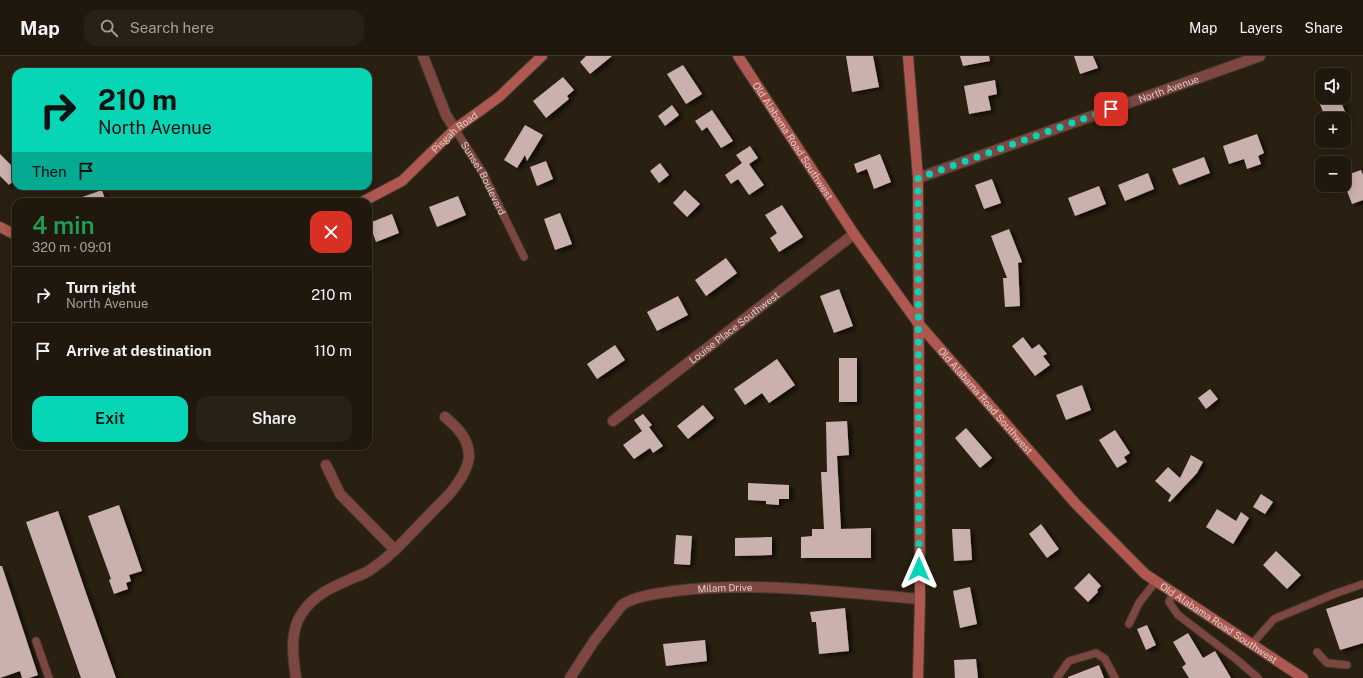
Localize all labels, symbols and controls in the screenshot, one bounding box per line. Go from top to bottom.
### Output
search box [84,10,364,46]
text: Map [20,17,60,39]
icon: search [98,17,120,39]
text: Search here [130,19,214,36]
text: Map [1189,20,1217,36]
text: Layers [1239,20,1283,36]
text: Share [1305,20,1343,36]
map controls [1315,68,1351,192]
button: sound [1315,68,1351,104]
street label: North Avenue [1137,72,1201,105]
street label: Old Alabama Road Southwest [750,79,836,202]
text: 210 m [98,83,177,116]
icon: right [32,84,84,136]
pin [1094,92,1128,126]
icon: arrive [1100,98,1122,120]
street label: Pisgah Road [429,109,480,155]
button: + [1315,112,1351,148]
text: North Avenue [98,117,212,138]
street label: Sunset Boulevard [459,139,509,217]
button: − [1315,156,1351,192]
icon: arrive [75,160,97,182]
text: Then [32,163,67,180]
text: 4 min [32,211,95,239]
button: close [310,211,352,253]
text: 320 m · 09:01 [32,240,112,255]
text: Turn right [66,279,136,296]
icon: right [32,284,54,306]
text: 210 m [311,286,352,303]
street label: Louise Place Southwest [686,288,781,366]
text: North Avenue [66,296,148,311]
icon: arrive [32,340,54,362]
text: Arrive at destination [66,342,211,359]
text: 110 m [314,342,352,359]
street label: Old Alabama Road Southwest [936,345,1036,457]
button: Exit [32,396,188,442]
button: Share [196,396,352,442]
position arrow [898,548,940,590]
street label: Old Alabama Road Southwest [1158,580,1280,666]
street label: Milam Drive [697,581,753,595]

